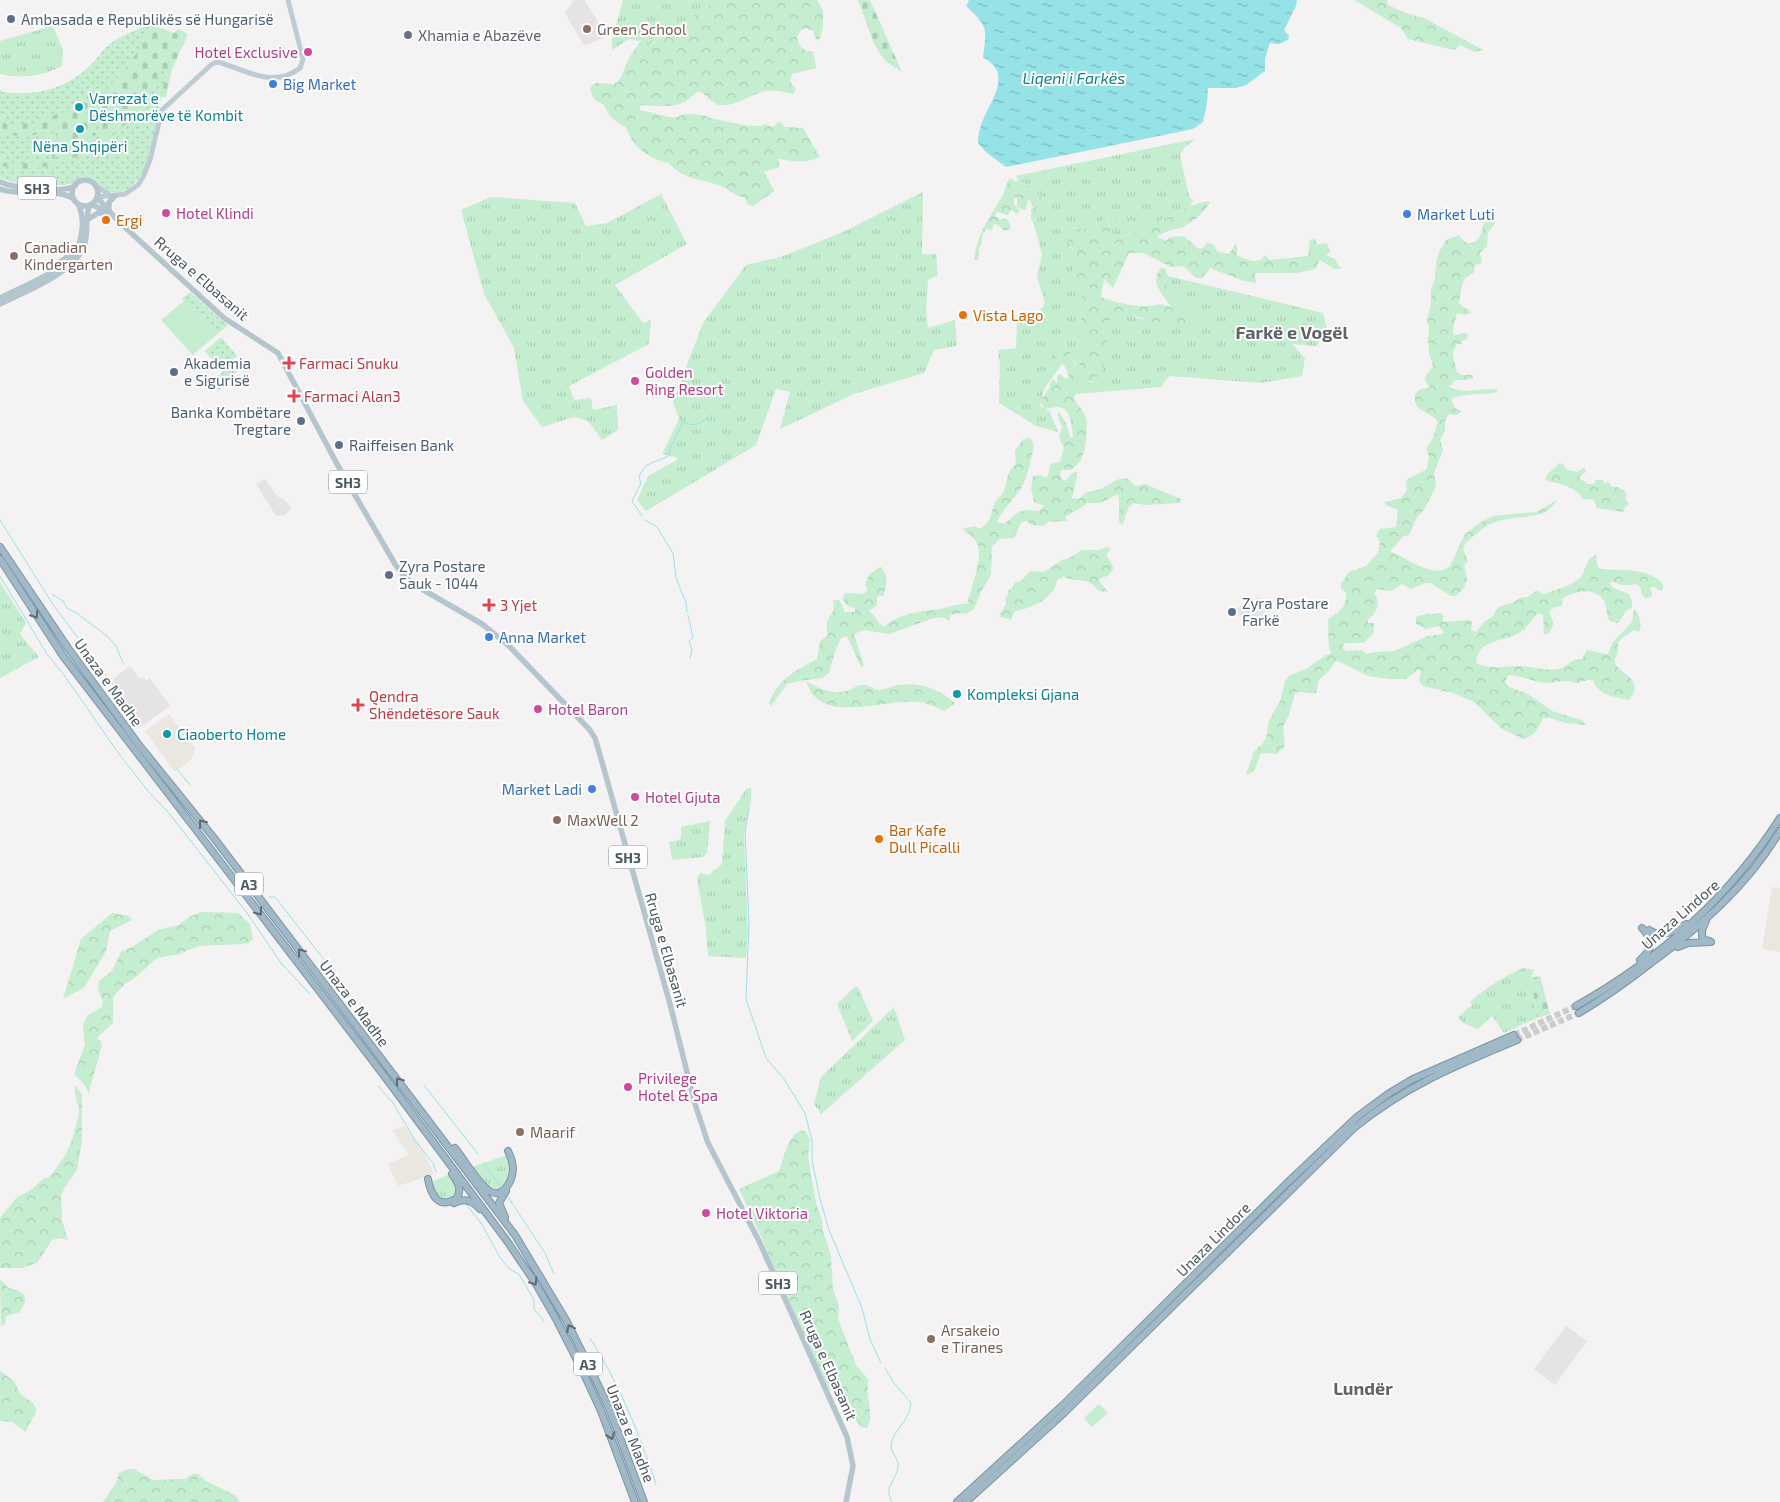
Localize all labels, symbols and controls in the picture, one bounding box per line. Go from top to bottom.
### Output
place label: Ambasada e Republikës së Hungarisë [21,10,274,28]
marker: Ambasada e Republikës së Hungarisë [5,13,17,25]
place label: Green School [597,20,687,38]
marker: Green School [581,23,593,35]
place label: Xhamia e Abazëve [418,26,541,44]
marker: Xhamia e Abazëve [402,29,414,41]
place label: Hotel Exclusive [195,43,298,61]
marker: Hotel Exclusive [302,46,314,58]
water label: Liqeni i Farkës [1023,68,1125,87]
place label: Big Market [283,75,357,93]
marker: Big Market [267,78,279,90]
place label: Varrezat e Dëshmorëve të Kombit [89,89,244,124]
marker: Varrezat e Dëshmorëve të Kombit [73,101,85,113]
marker: Nëna Shqipëri [74,123,86,135]
place label: Nëna Shqipëri [33,137,127,155]
road number: SH3 [18,177,56,200]
place label: Hotel Klindi [176,204,254,222]
place label: Market Luti [1417,205,1495,223]
marker: Hotel Klindi [160,207,172,219]
marker: Market Luti [1401,208,1413,220]
place label: Ergi [116,211,142,229]
marker: Ergi [100,214,112,226]
street label: Rruga e Elbasanit [151,232,253,324]
place label: Canadian Kindergarten [24,238,113,273]
marker: Canadian Kindergarten [8,250,20,262]
place label: Vista Lago [973,306,1044,324]
marker: Vista Lago [957,309,969,321]
district label: Farkë e Vogël [1236,321,1349,343]
place label: Akademia e Sigurisë [184,354,251,389]
place label: Farmaci Snuku [299,354,399,372]
marker: Farmaci Snuku [283,357,295,369]
place label: Golden Ring Resort [645,363,724,398]
marker: Akademia e Sigurisë [168,366,180,378]
marker: Golden Ring Resort [629,375,641,387]
place label: Farmaci Alan3 [304,387,400,405]
marker: Farmaci Alan3 [288,390,300,402]
place label: Banka Kombëtare Tregtare [171,403,291,438]
marker: Banka Kombëtare Tregtare [295,415,307,427]
place label: Raiffeisen Bank [349,436,455,454]
marker: Raiffeisen Bank [333,439,345,451]
road number: SH3 [329,471,367,494]
place label: Zyra Postare Sauk - 1044 [399,557,486,592]
marker: Zyra Postare Sauk - 1044 [383,569,395,581]
place label: Zyra Postare Farkë [1242,594,1329,629]
place label: 3 Yjet [500,596,538,615]
marker: 3 Yjet [482,598,496,612]
marker: Zyra Postare Farkë [1226,606,1238,618]
one-way arrow [29,609,39,618]
place label: Anna Market [499,628,586,646]
marker: Anna Market [483,631,495,643]
street label: Unaza e Madhe [71,635,147,729]
place label: Kompleksi Gjana [967,685,1079,704]
place label: Qendra Shëndetësore Sauk [369,687,500,722]
marker: Kompleksi Gjana [951,688,963,700]
marker: Qendra Shëndetësore Sauk [351,698,365,712]
place label: Hotel Baron [548,700,628,718]
marker: Hotel Baron [532,703,544,715]
place label: Ciaoberto Home [177,725,286,743]
marker: Ciaoberto Home [161,728,173,740]
place label: Market Ladi [502,780,582,798]
marker: Market Ladi [586,783,598,795]
place label: Hotel Gjuta [645,788,720,807]
marker: Hotel Gjuta [629,791,641,803]
place label: MaxWell 2 [567,811,639,829]
marker: MaxWell 2 [551,814,563,826]
one-way arrow [199,820,207,829]
place label: Bar Kafe Dull Picalli [889,821,960,856]
marker: Bar Kafe Dull Picalli [873,833,885,845]
road number: SH3 [609,846,647,869]
road number: A3 [235,872,263,896]
street label: Unaza Lindore [1637,875,1723,953]
street label: Rruga e Elbasanit [642,890,692,1010]
one-way arrow [254,906,262,915]
one-way arrow [298,949,306,958]
street label: Unaza e Madhe [316,956,394,1050]
place label: Privilege Hotel & Spa [638,1069,718,1104]
one-way arrow [396,1077,405,1087]
marker: Privilege Hotel & Spa [622,1081,634,1093]
place label: Maarif [530,1123,575,1141]
marker: Maarif [514,1126,526,1138]
street label: Unaza Lindore [1172,1198,1254,1280]
place label: Hotel Viktoria [716,1204,808,1222]
marker: Hotel Viktoria [700,1207,712,1219]
road number: SH3 [759,1272,797,1295]
one-way arrow [528,1276,537,1285]
street label: Rruga e Elbasanit [797,1307,861,1423]
place label: Arsakeio e Tiranes [941,1321,1003,1356]
one-way arrow [567,1325,577,1334]
marker: Arsakeio e Tiranes [925,1333,937,1345]
road number: A3 [574,1352,602,1376]
district label: Lundër [1333,1377,1393,1399]
street label: Unaza e Madhe [603,1381,659,1485]
one-way arrow [605,1432,615,1440]

